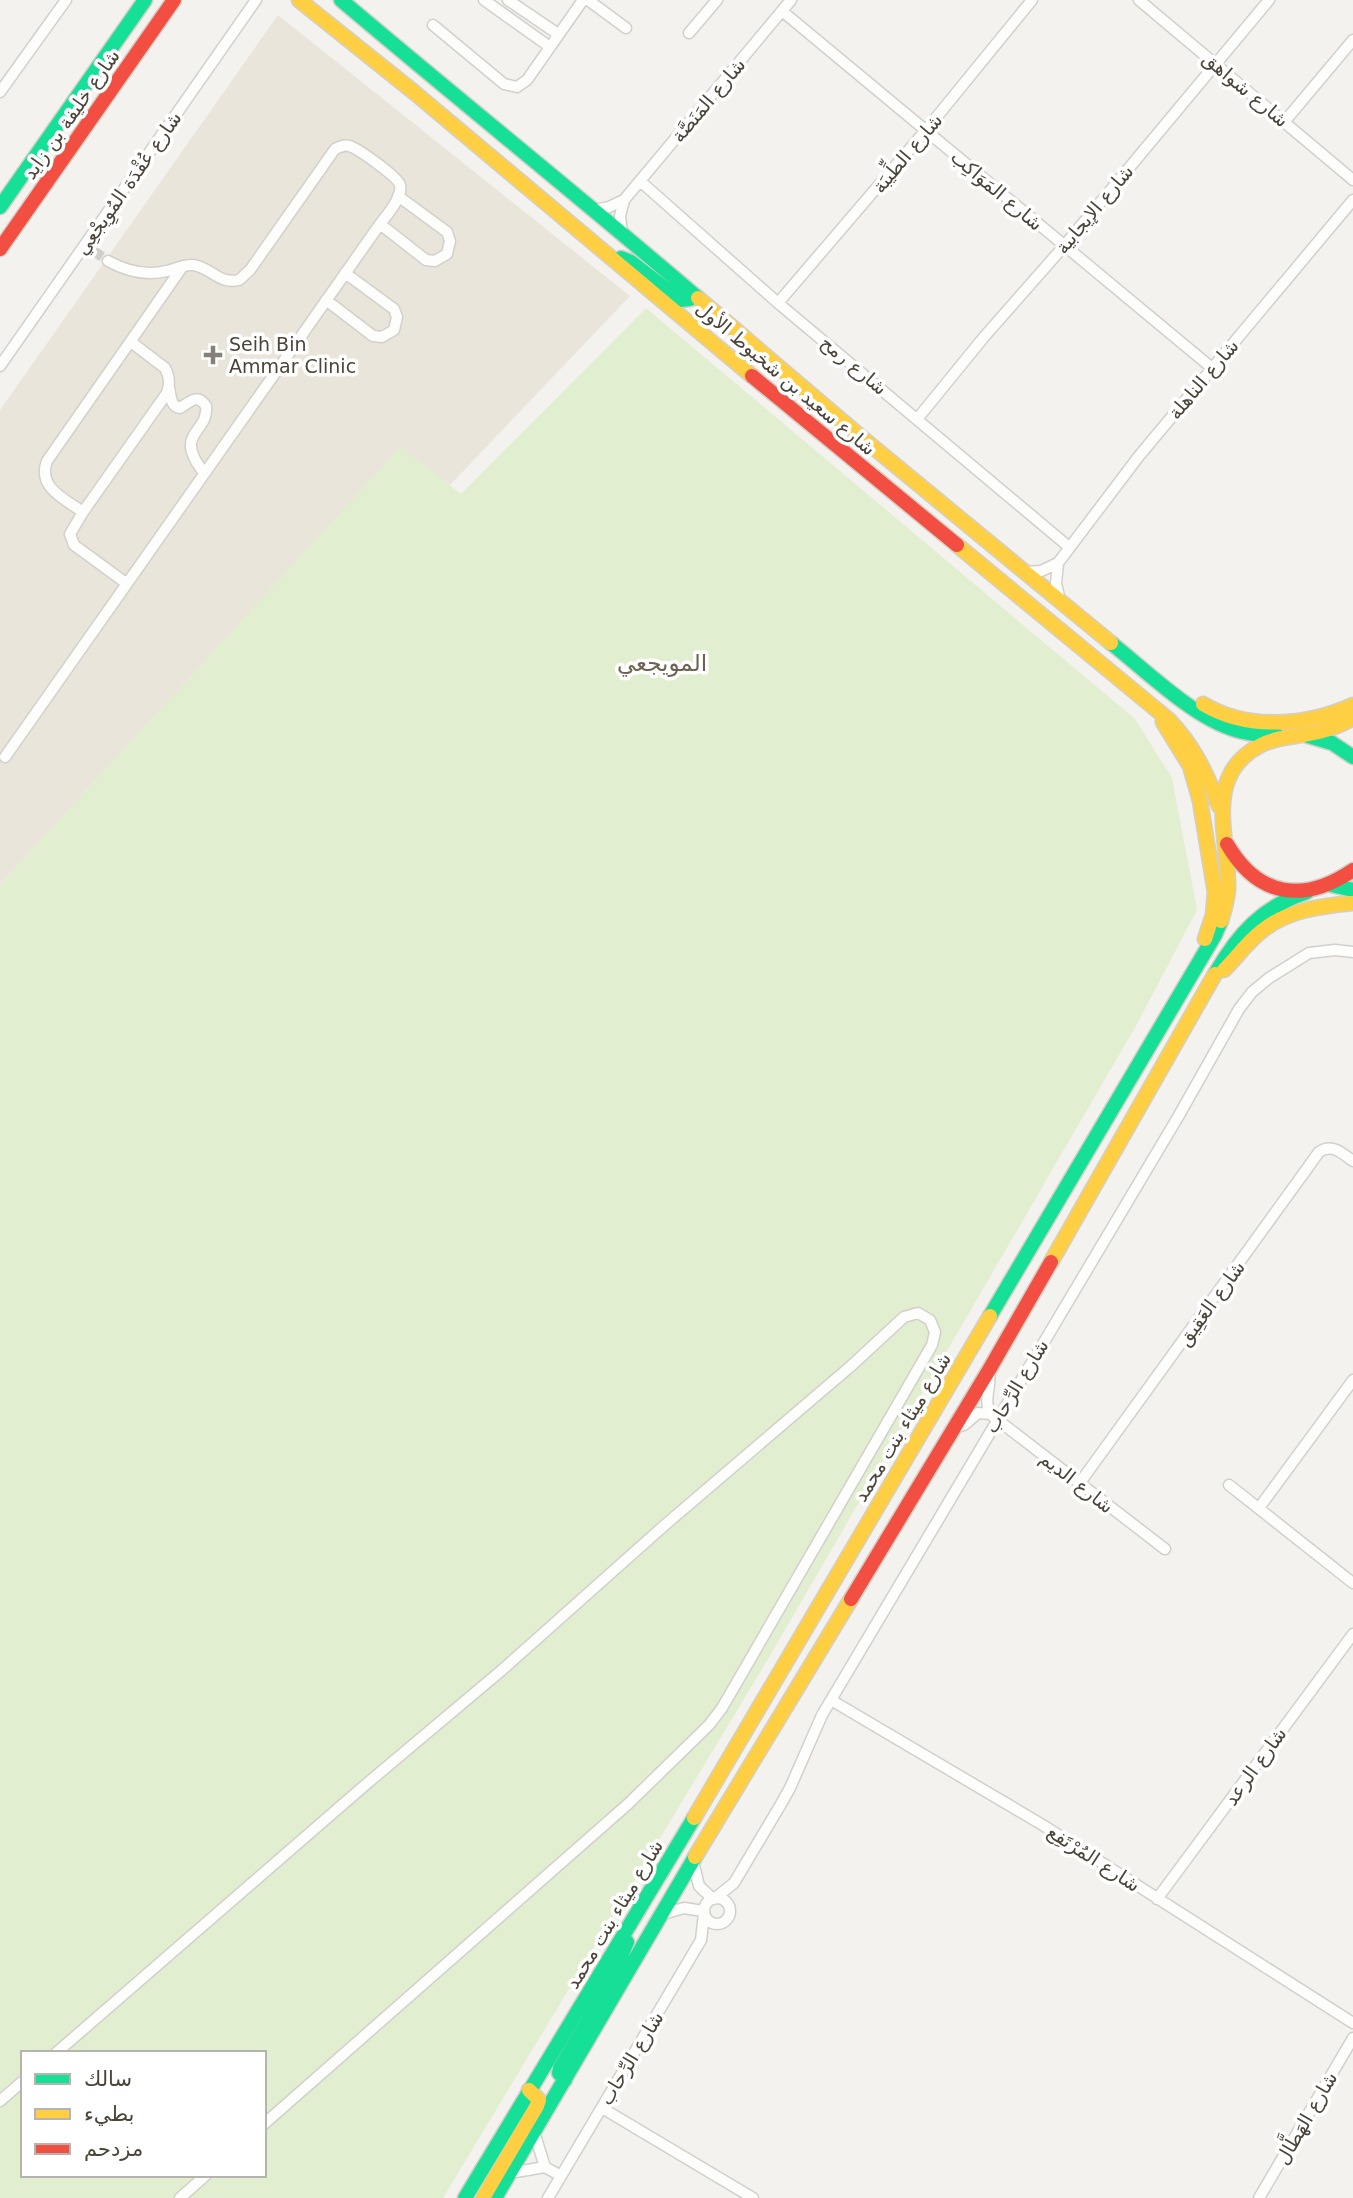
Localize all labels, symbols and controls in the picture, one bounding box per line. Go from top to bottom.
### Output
street label: شارع خليفة بن زايد [18,45,125,184]
street label: شارع شواهق [1198,47,1293,132]
street label: شارع المَنَصَّة [667,54,750,147]
street label: شارع الطِّيبَة [864,106,947,198]
street label: شارع عُقْدَة المُوِيجْعِي [70,107,189,261]
street label: شارع المَوَاكِب [946,145,1047,236]
street label: شارع الإيجابية [1051,160,1138,258]
street label: شارع سعيد بن شخبوط الأول [691,297,880,460]
street label: شارع رمح [816,331,892,400]
place label: Seih Bin Ammar Clinic [229,333,356,377]
street label: شارع الناهلة [1163,335,1243,424]
marker: Seih Bin Ammar Clinic [203,345,223,365]
district label: المويجعي [617,650,707,677]
street label: شارع العَقِيق [1173,1256,1250,1350]
street label: شارع الرِّحاب [979,1335,1053,1437]
street label: شارع ميثاء بنت محمد [849,1349,956,1506]
street label: شارع الديم [1035,1446,1118,1518]
street label: شارع الرعد [1219,1723,1291,1810]
street label: شارع المُرْتَفِع [1043,1820,1144,1897]
street label: شارع ميثاء بنت محمد [561,1836,668,1993]
street label: شارع الرِّحاب [594,2007,668,2109]
legend [21,2051,266,2177]
street label: شارع الهَطَّال [1266,2065,1342,2169]
text: سالك [84,2067,132,2091]
text: بطيء [84,2102,134,2126]
text: مزدحم [84,2137,143,2162]

